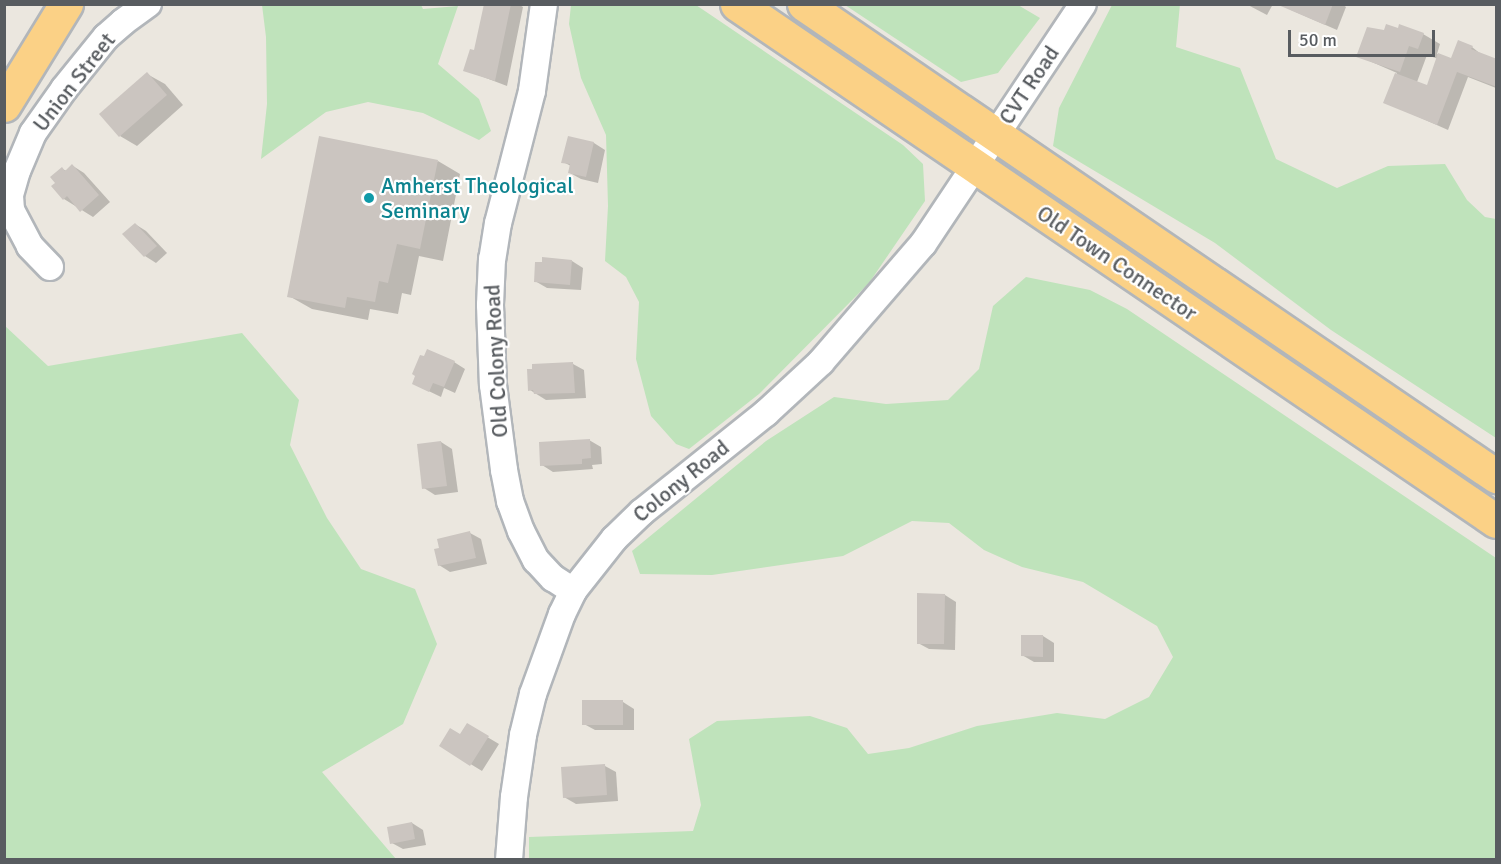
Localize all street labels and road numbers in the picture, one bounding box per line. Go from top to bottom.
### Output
street label: Union Street [27,27,121,137]
street label: CVT Road [993,41,1065,129]
street label: Old Town Connector [1032,200,1202,326]
street label: Old Colony Road [479,284,513,438]
street label: Colony Road [628,434,734,528]

